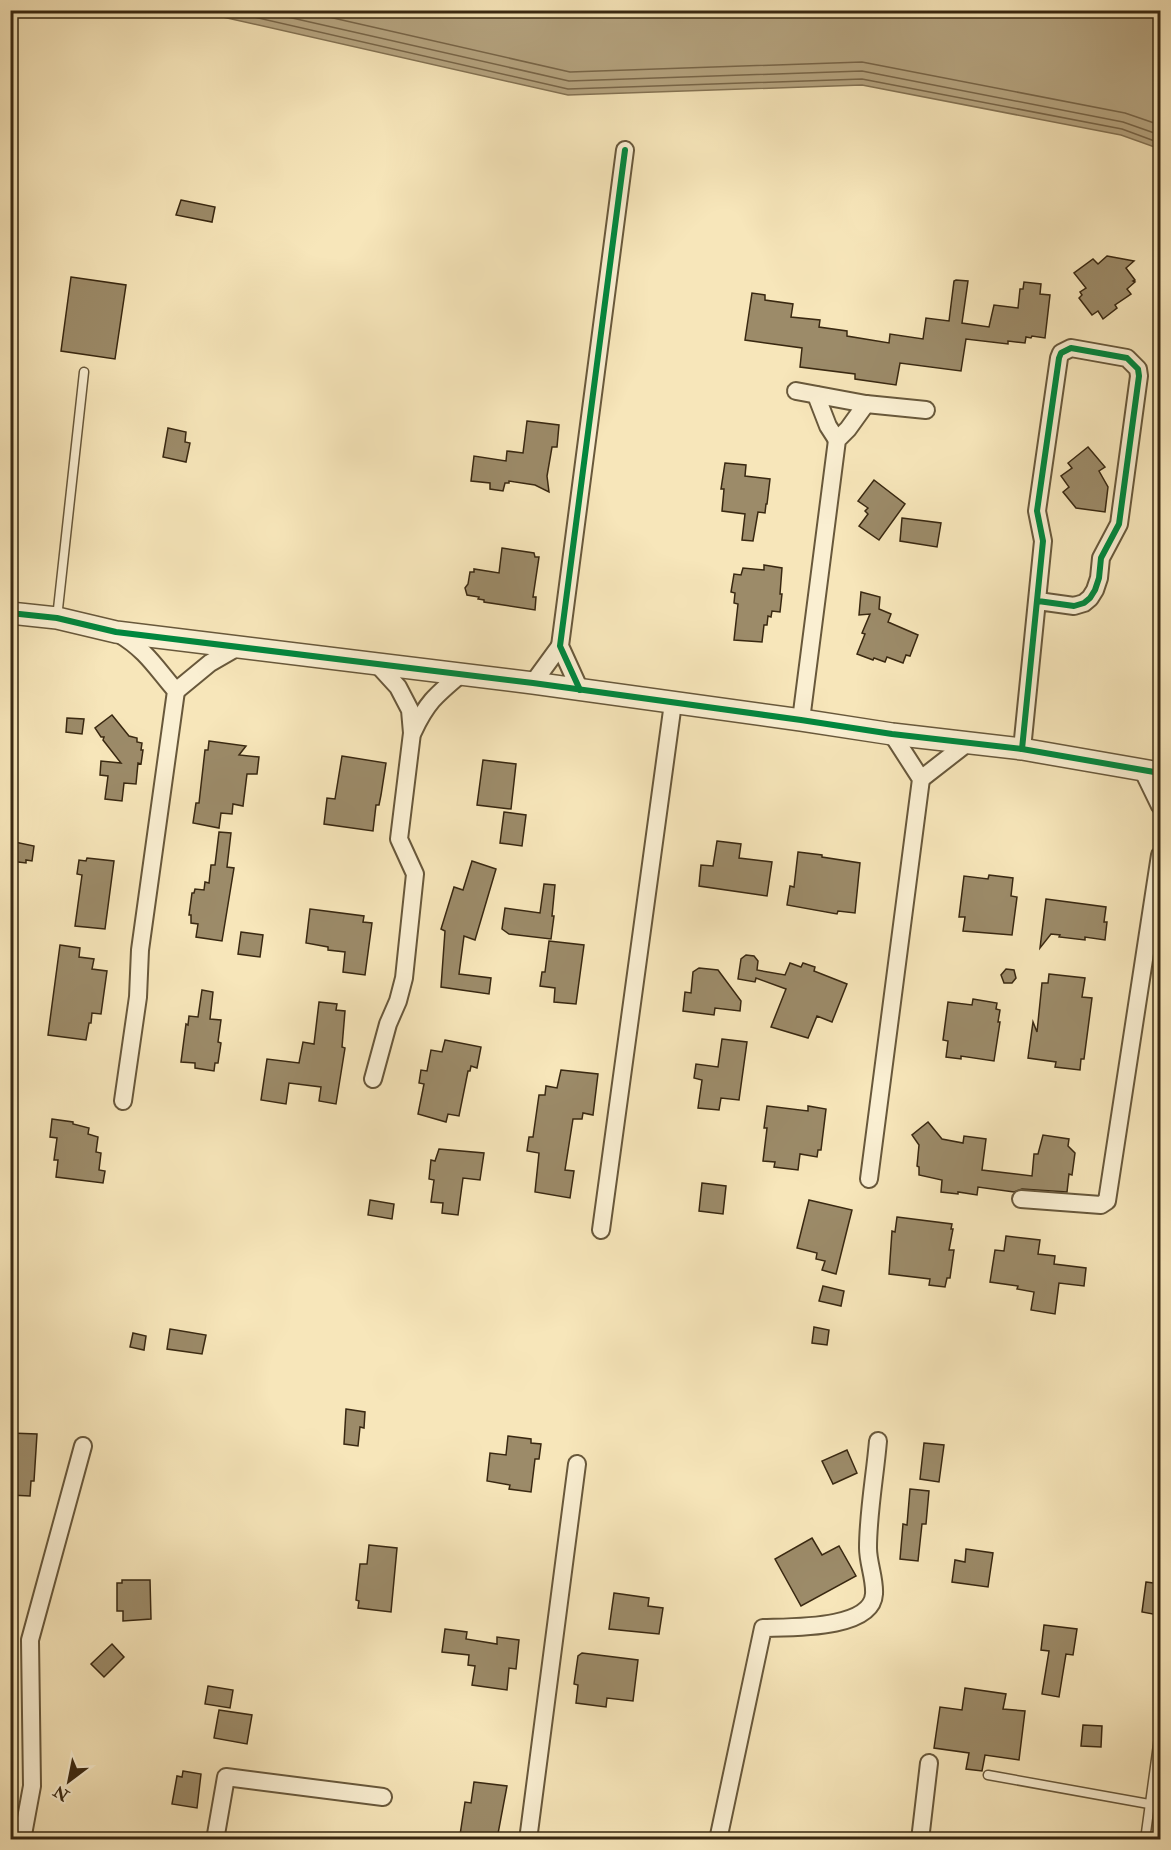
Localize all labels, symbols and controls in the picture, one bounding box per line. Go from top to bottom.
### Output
north arrow [39,1751,99,1811]
text: N [50,1780,74,1806]

